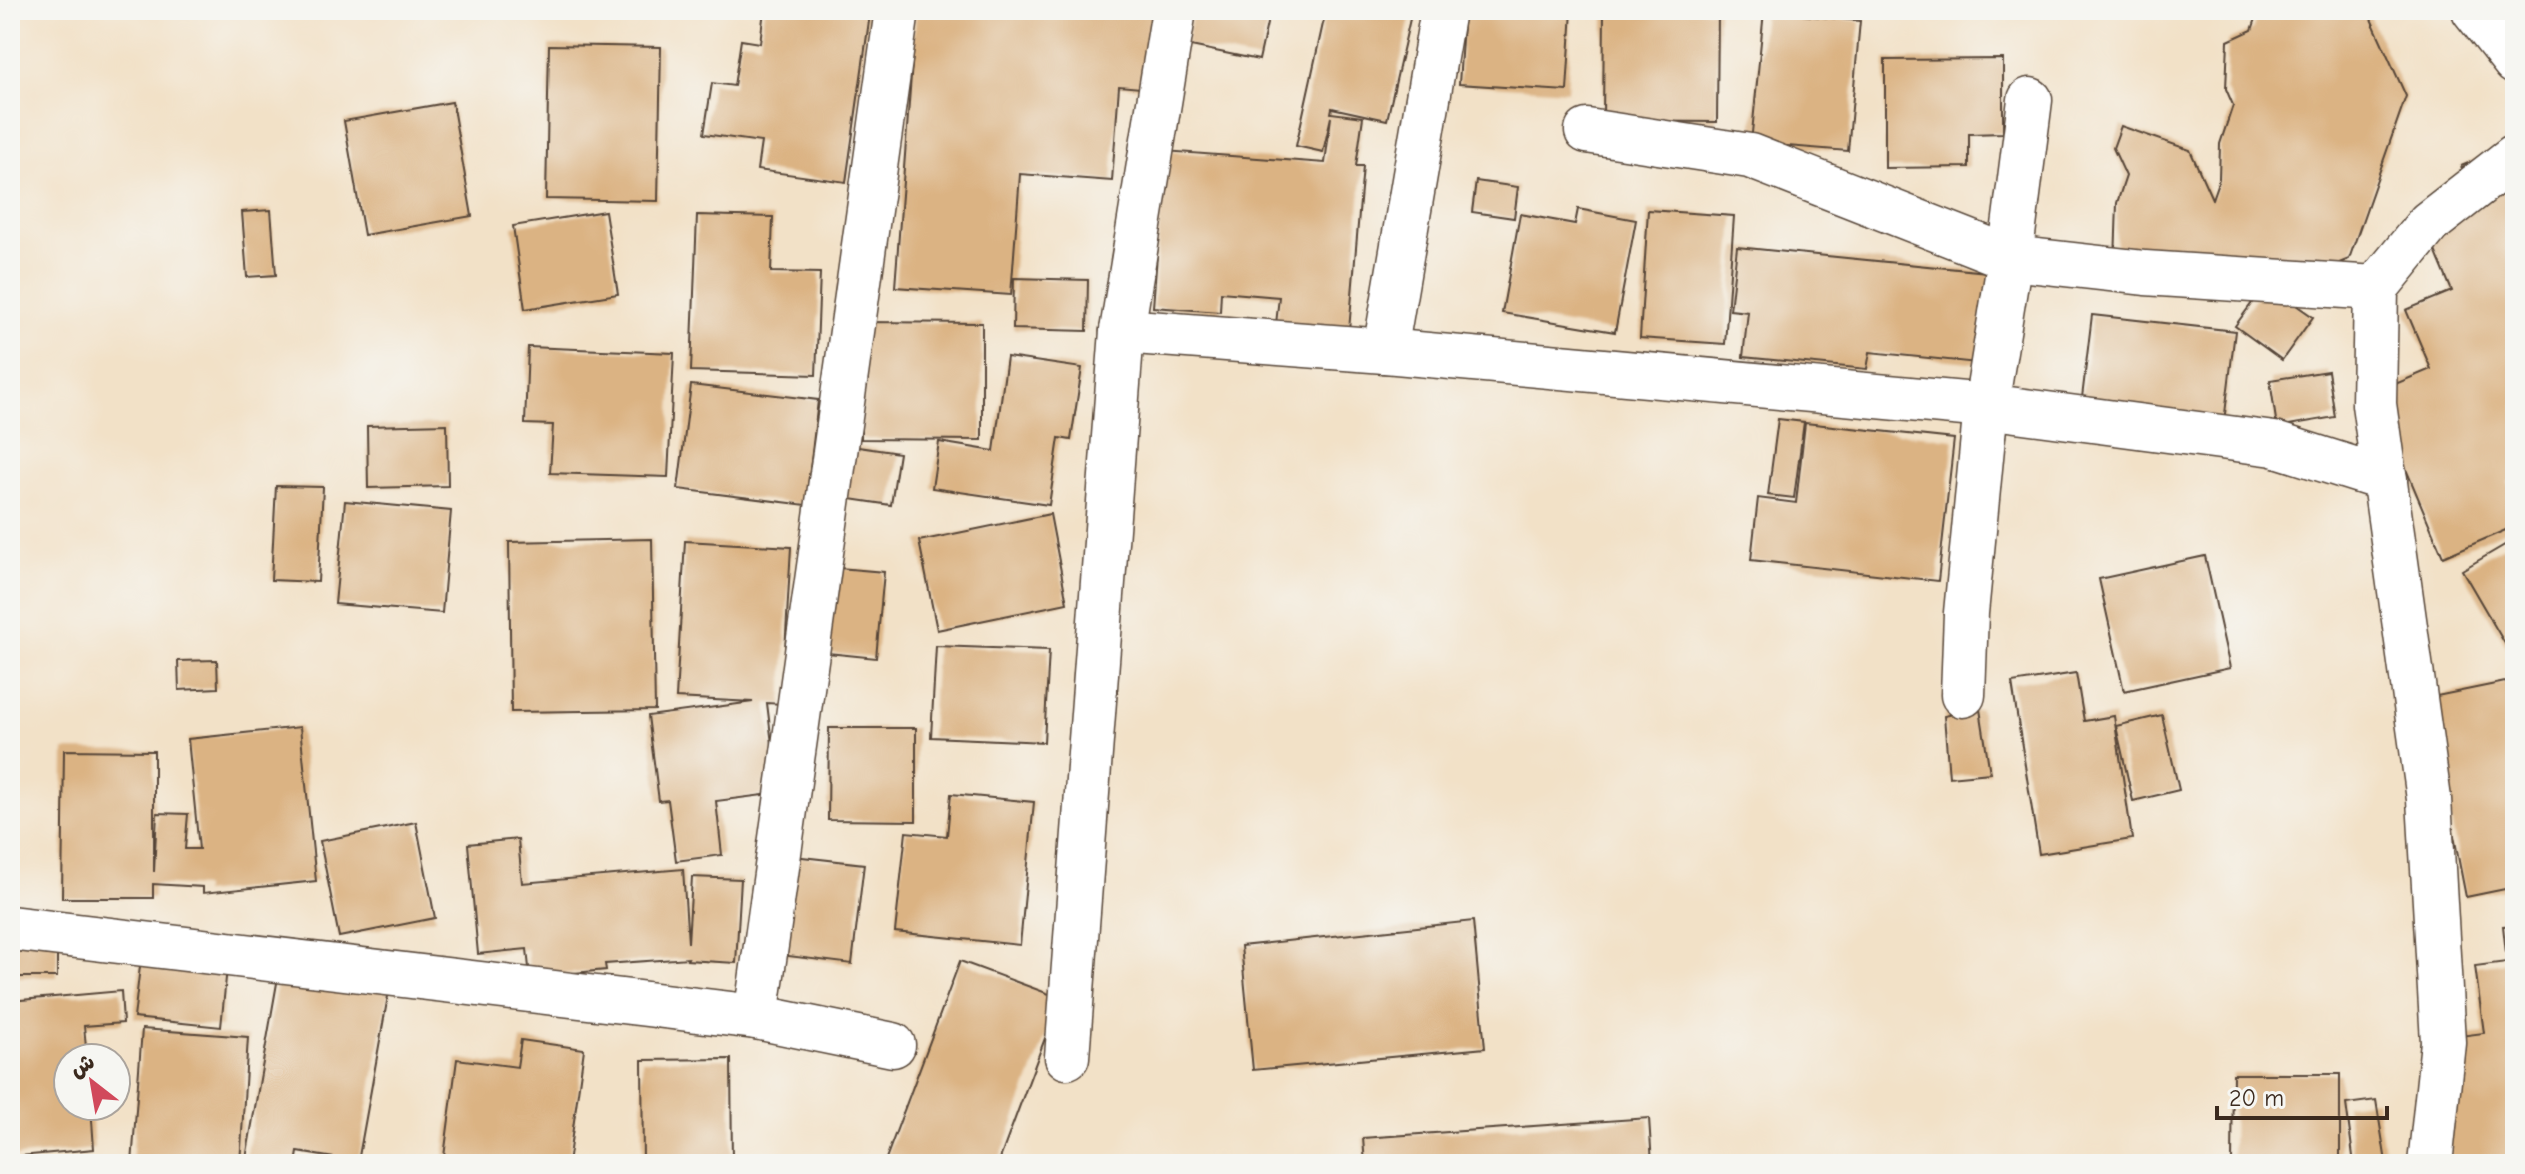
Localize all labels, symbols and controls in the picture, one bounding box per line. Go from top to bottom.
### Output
north arrow [52,1042,132,1122]
text: ش [65,1048,99,1083]
scale bar [2217,1070,2387,1120]
text: 20 m [2229,1084,2284,1112]

